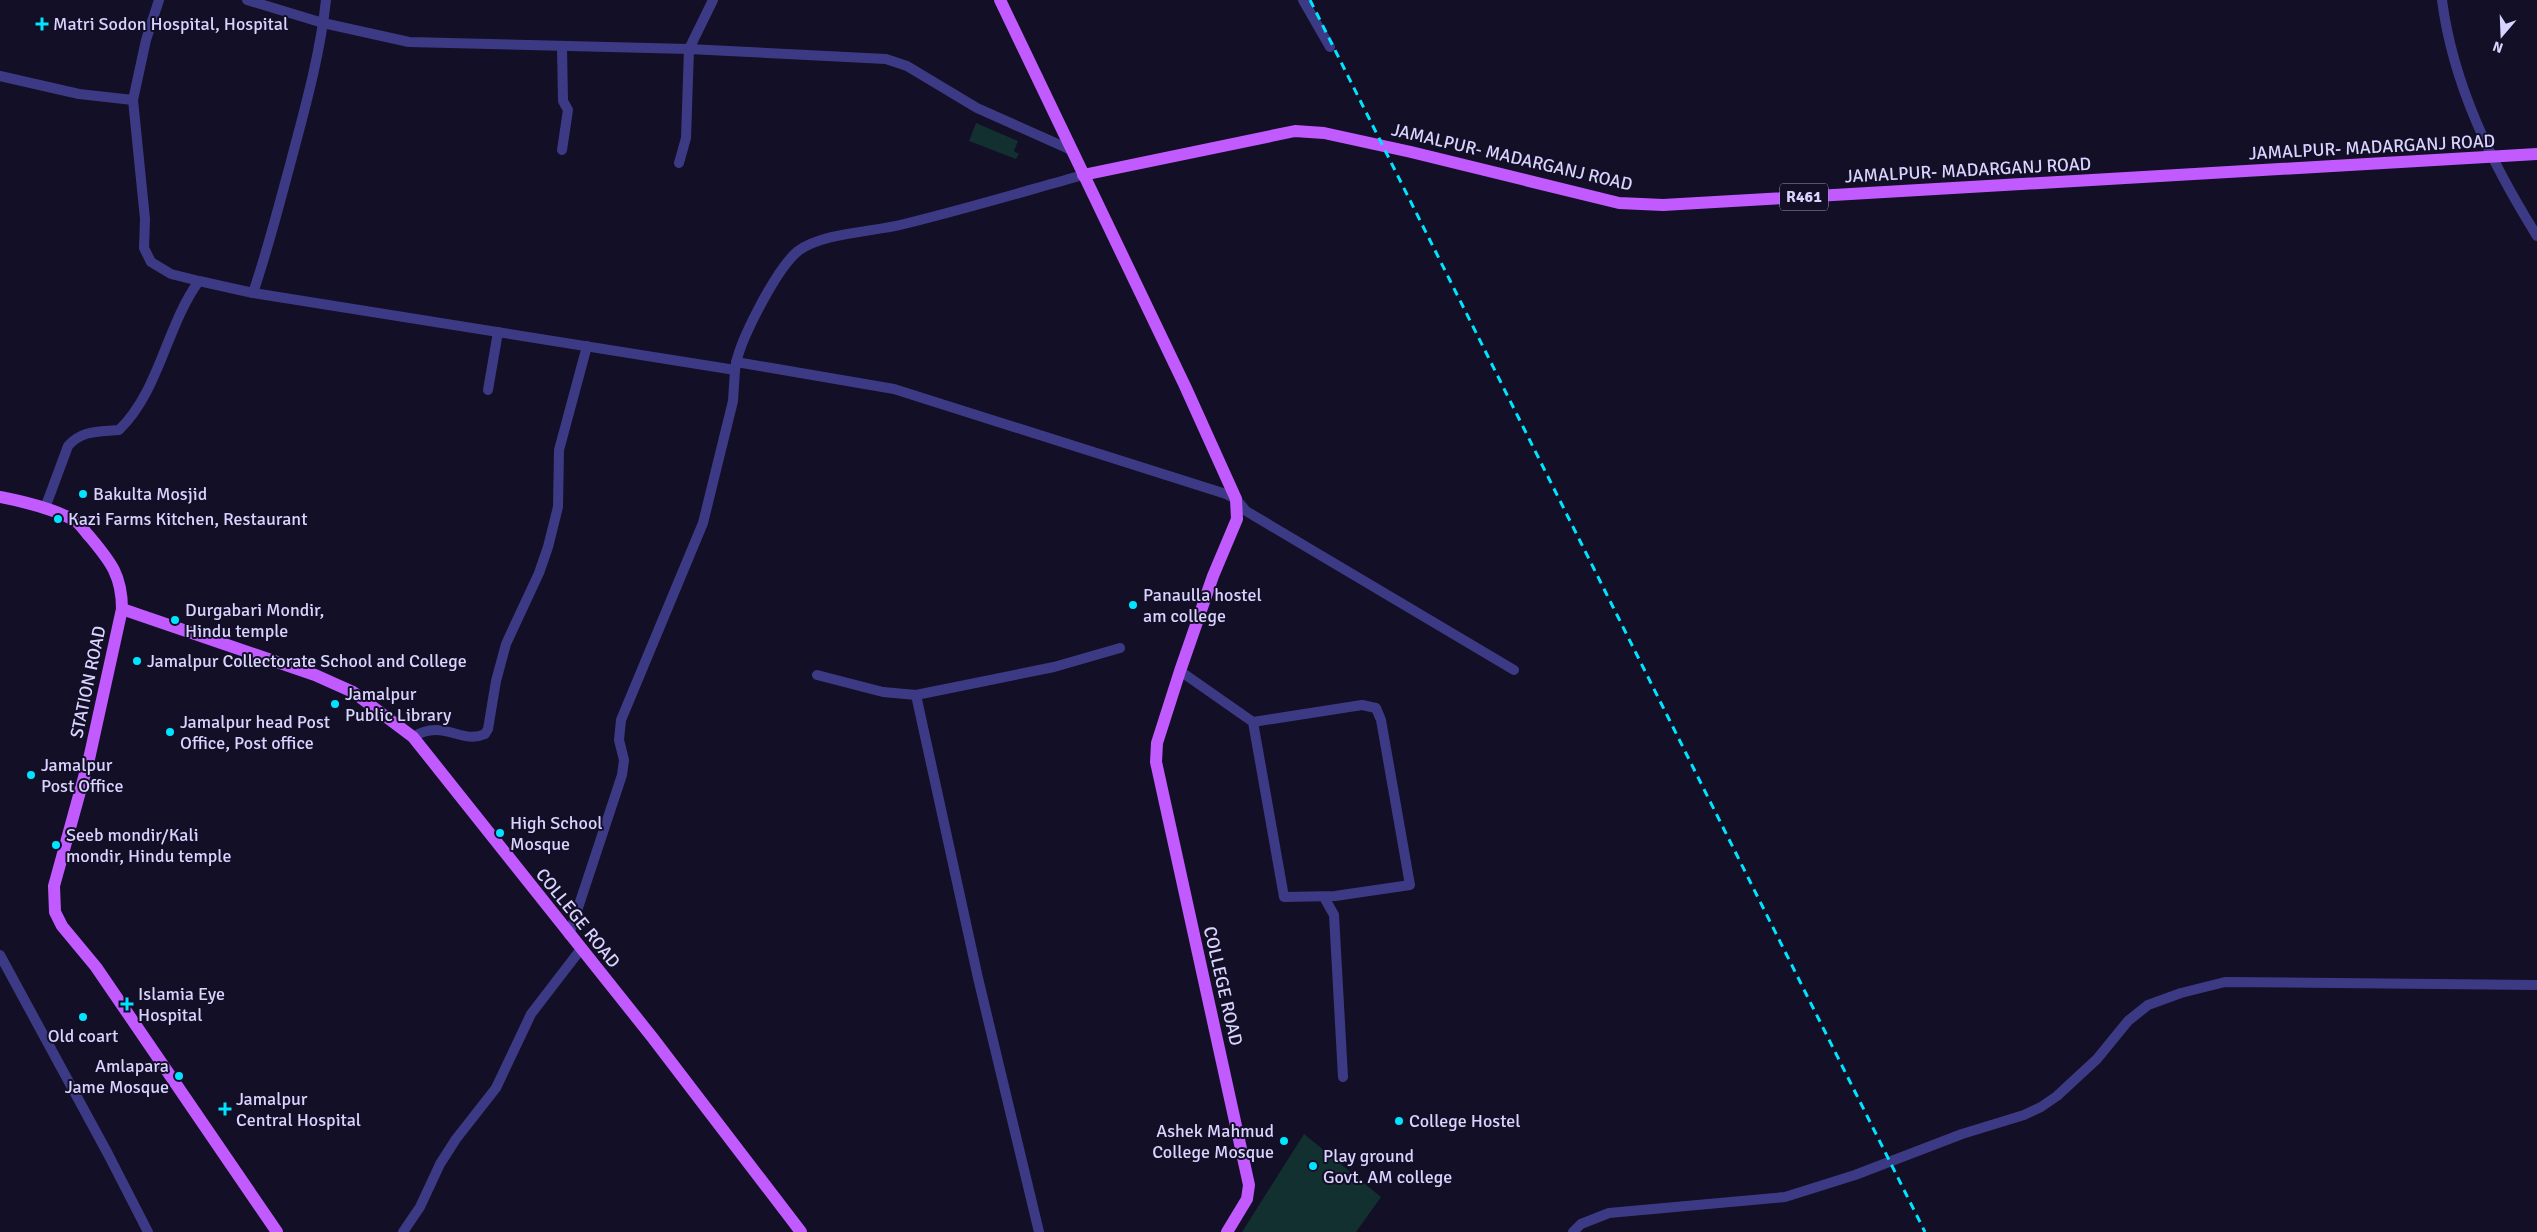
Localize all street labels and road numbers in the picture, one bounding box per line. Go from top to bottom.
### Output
street label: JAMALPUR- MADARGANJ ROAD [1389,119,1635,195]
street label: JAMALPUR- MADARGANJ ROAD [2248,130,2496,164]
street label: JAMALPUR- MADARGANJ ROAD [1844,153,2092,187]
road number: R461 [1780,183,1828,210]
street label: STATION ROAD [65,624,111,740]
street label: COLLEGE ROAD [531,864,625,972]
street label: COLLEGE ROAD [1199,924,1247,1048]

